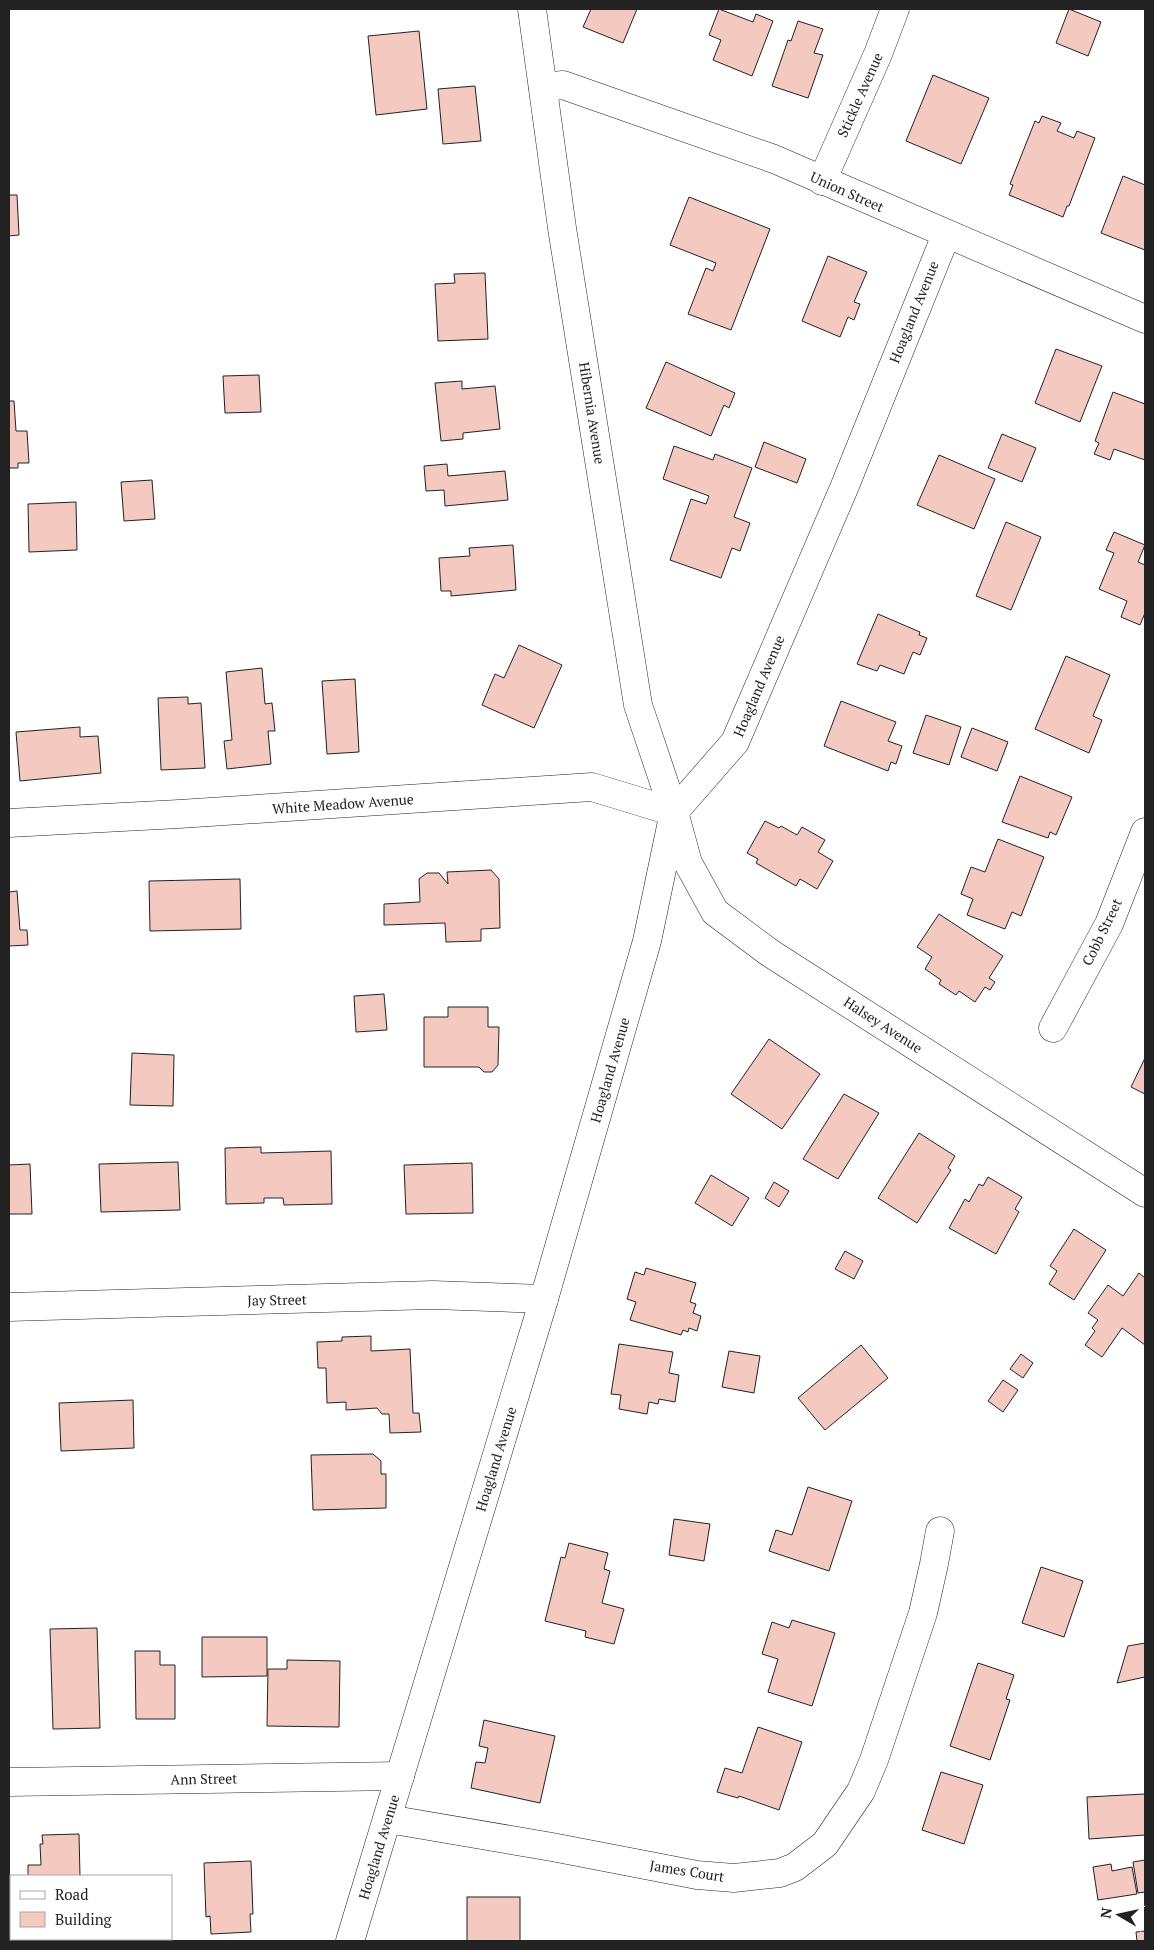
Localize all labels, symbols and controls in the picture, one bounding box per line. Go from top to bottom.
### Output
street label: Stickle Avenue [832,49,887,140]
street label: Union Street [807,167,888,217]
street label: Hoagland Avenue [884,258,943,366]
street label: Hibernia Avenue [575,361,610,465]
street label: Hoagland Avenue [729,632,789,740]
street label: White Meadow Avenue [272,789,414,818]
street label: Cobb Street [1077,894,1126,968]
street label: Halsey Avenue [840,992,926,1057]
street label: Hoagland Avenue [585,1015,634,1125]
street label: Jay Street [247,1289,308,1310]
street label: Hoagland Avenue [471,1404,520,1514]
street label: Ann Street [170,1768,238,1789]
street label: Hoagland Avenue [354,1792,403,1902]
street label: James Court [648,1855,727,1886]
legend [10,1875,172,1940]
text: Road [55,1884,88,1904]
north arrow [1094,1890,1144,1940]
text: N [1095,1906,1116,1920]
text: Building [55,1909,113,1929]

